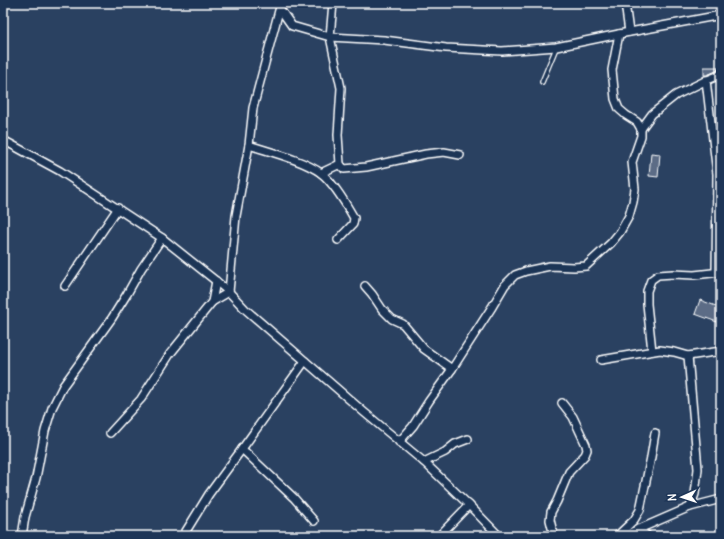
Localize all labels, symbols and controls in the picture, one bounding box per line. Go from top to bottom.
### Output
north arrow [662,477,702,517]
text: N [665,493,679,502]

